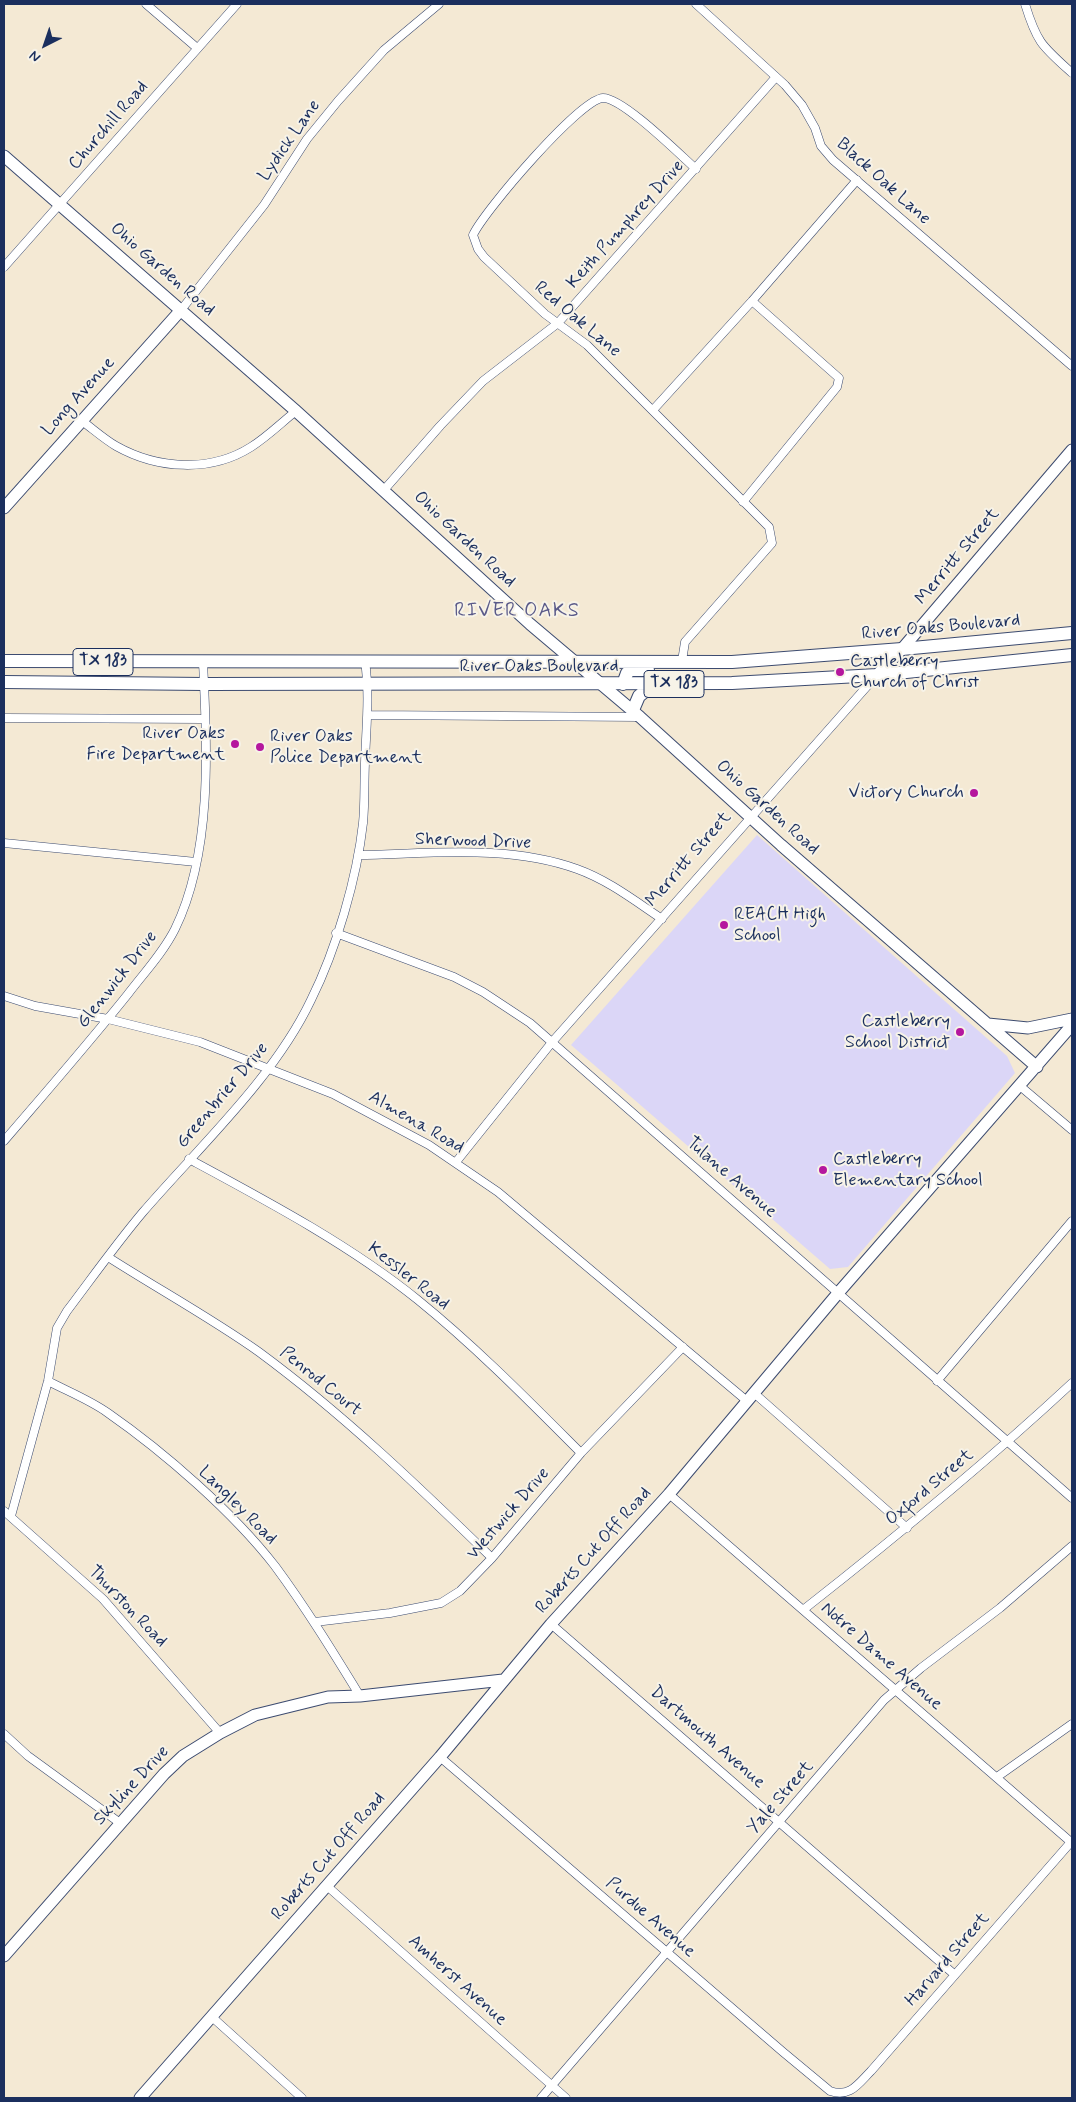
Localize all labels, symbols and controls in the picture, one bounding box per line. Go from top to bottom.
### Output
north arrow [20,20,70,70]
text: N [26,46,45,66]
street label: Churchill Road [64,77,154,175]
street label: Lydick Lane [254,96,326,186]
street label: Black Oak Lane [831,134,935,230]
street label: Keith Pumphrey Drive [563,156,689,294]
street label: Ohio Garden Road [105,219,219,321]
street label: Red Oak Lane [529,277,625,363]
street label: Long Avenue [38,353,120,441]
street label: Ohio Garden Road [408,487,520,593]
street label: Merritt Street [911,504,1005,610]
district label: RIVER OAKS [451,600,583,624]
street label: River Oaks Boulevard [861,610,1021,646]
road number: TX 183 [73,649,133,676]
place label: Castleberry Church of Christ [850,651,979,694]
street label: River Oaks Boulevard [459,656,619,678]
marker: Castleberry Church of Christ [834,666,846,678]
road number: TX 183 [644,671,704,698]
place label: River Oaks Fire Department [87,723,225,766]
place label: River Oaks Police Department [270,726,422,769]
marker: River Oaks Fire Department [229,738,241,750]
marker: River Oaks Police Department [254,741,266,753]
street label: Ohio Garden Road [711,756,823,860]
place label: Victory Church [849,782,964,804]
marker: Victory Church [968,787,980,799]
street label: Merritt Street [642,808,736,912]
street label: Sherwood Drive [414,829,532,855]
place label: REACH High School [734,904,826,946]
marker: REACH High School [718,919,730,931]
street label: Glenwick Drive [73,927,163,1033]
place label: Castleberry School District [845,1011,950,1054]
marker: Castleberry School District [954,1026,966,1038]
street label: Greenbrier Drive [172,1039,274,1153]
street label: Almena Road [364,1087,468,1159]
street label: Tulane Avenue [681,1133,781,1223]
place label: Castleberry Elementary School [833,1149,983,1192]
marker: Castleberry Elementary School [817,1164,829,1176]
street label: Kessler Road [363,1238,453,1316]
street label: Penrod Court [275,1342,365,1422]
street label: Oxford Street [882,1445,978,1531]
street label: Langley Road [193,1462,281,1550]
street label: Westwick Drive [463,1463,555,1565]
street label: Roberts Cut Off Road [532,1483,656,1619]
street label: Thurston Road [83,1562,171,1652]
street label: Notre Dame Avenue [816,1598,946,1716]
street label: Dartmouth Avenue [645,1682,769,1794]
street label: Skyline Drive [90,1742,174,1830]
street label: Yale Street [743,1757,819,1839]
street label: Roberts Cut Off Road [268,1789,390,1925]
street label: Purdue Avenue [601,1873,699,1963]
street label: Harvard Street [901,1909,995,2011]
street label: Amherst Avenue [403,1931,511,2031]

